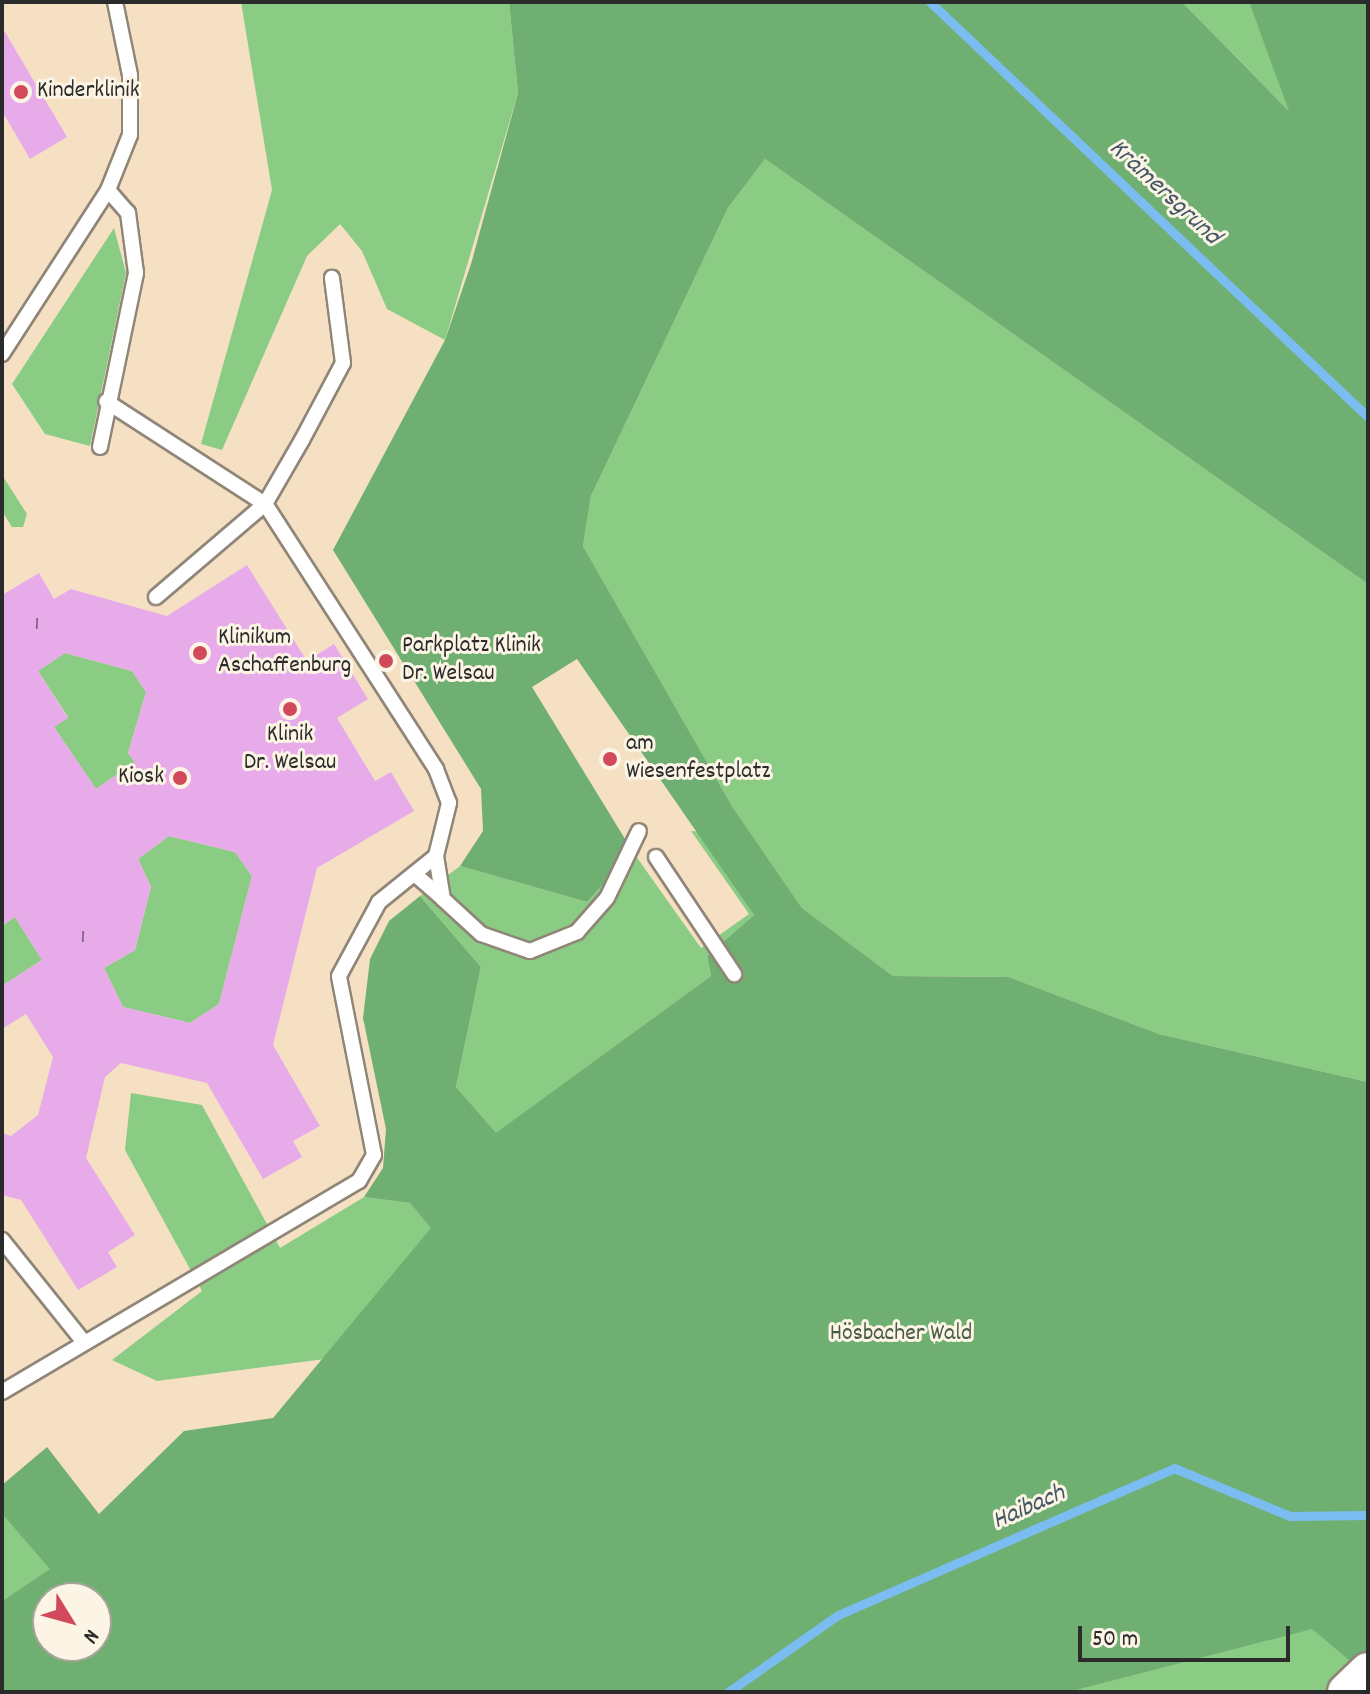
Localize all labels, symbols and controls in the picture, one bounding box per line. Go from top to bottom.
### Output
place label: Kinderklinik [37,78,140,106]
marker: Kinderklinik [12,83,30,101]
water label: Krämersgrund [1102,134,1226,252]
house number: 1 [35,613,39,637]
place label: Klinikum Aschaffenburg [218,625,351,681]
place label: Parkplatz Klinik Dr. Welsau [402,633,541,689]
marker: Klinikum Aschaffenburg [189,642,211,664]
marker: Parkplatz Klinik Dr. Welsau [377,652,395,670]
marker: Klinik Dr. Welsau [281,700,299,718]
place label: Klinik Dr. Welsau [244,722,336,778]
place label: am Wiesenfestplatz [626,731,770,787]
marker: am Wiesenfestplatz [601,750,619,768]
place label: Kiosk [118,764,164,792]
marker: Kiosk [171,769,189,787]
house number: 1 [81,926,85,950]
park label: Hösbacher Wald [830,1321,972,1349]
water label: Haibach [988,1478,1070,1538]
north arrow [32,1582,112,1662]
scale bar [1082,1610,1294,1660]
text: N [74,1622,106,1649]
text: 50 m [1092,1623,1138,1657]

